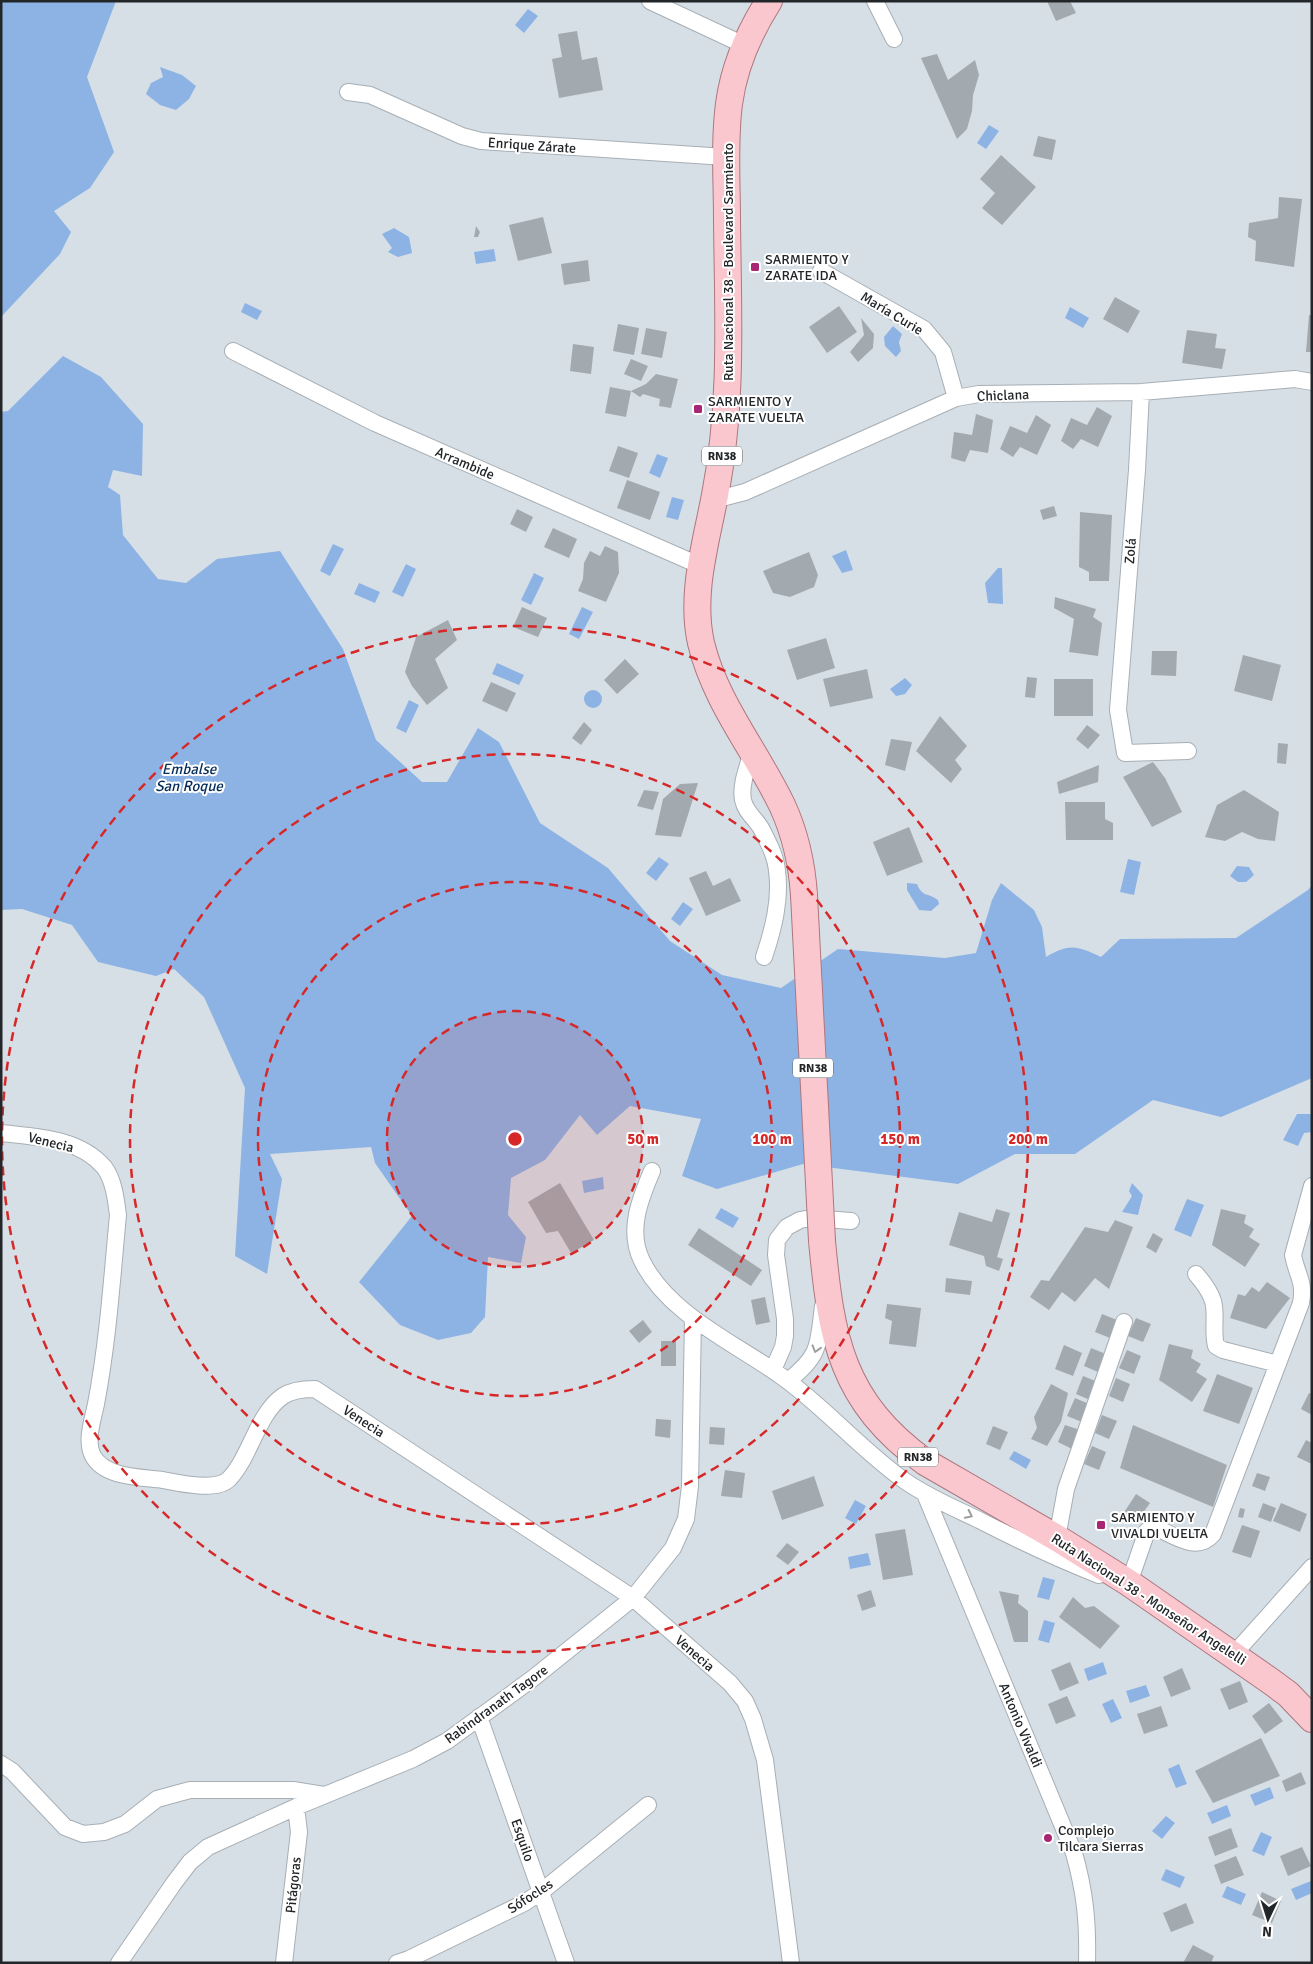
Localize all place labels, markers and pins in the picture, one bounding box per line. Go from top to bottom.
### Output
place label: SARMIENTO Y ZARATE IDA [765,251,848,284]
marker: SARMIENTO Y ZARATE IDA [749,261,761,273]
place label: SARMIENTO Y ZARATE VUELTA [708,393,805,426]
marker: SARMIENTO Y ZARATE VUELTA [692,403,704,415]
centre of rings [506,1130,524,1148]
place label: SARMIENTO Y VIVALDI VUELTA [1111,1509,1209,1542]
marker: SARMIENTO Y VIVALDI VUELTA [1095,1519,1107,1531]
place label: Complejo Tilcara Sierras [1058,1822,1144,1855]
marker: Complejo Tilcara Sierras [1042,1832,1054,1844]

